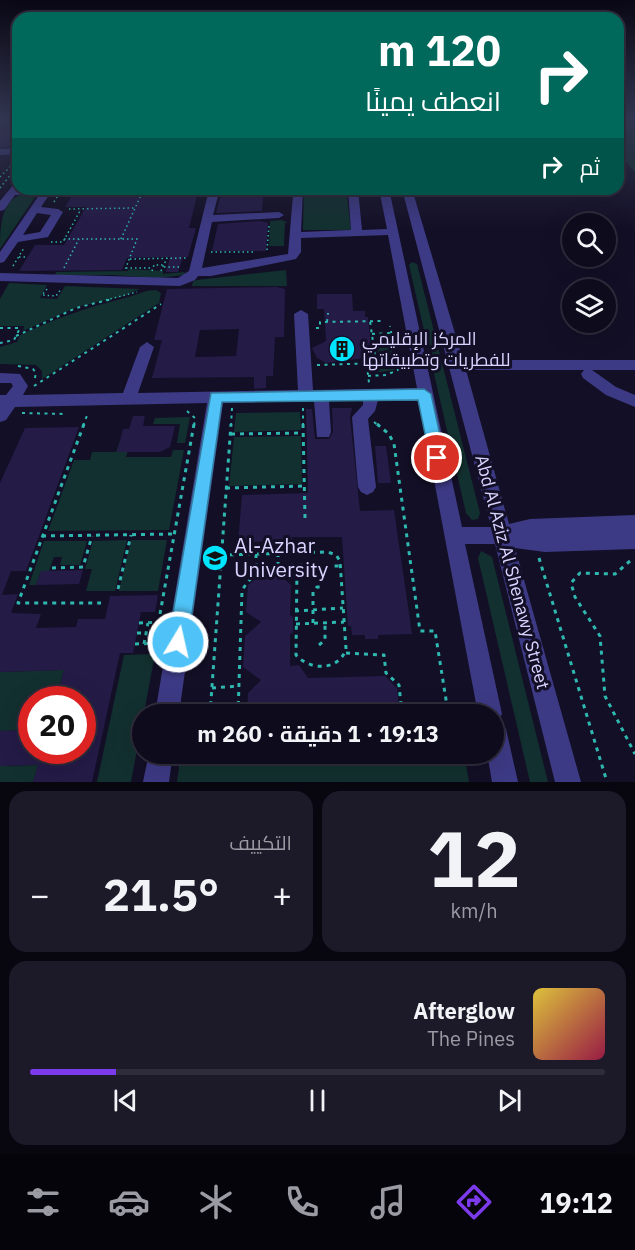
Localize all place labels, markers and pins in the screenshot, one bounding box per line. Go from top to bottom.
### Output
place label: المركز الإقليمي للفطريات وتطبيقاتها [362,327,510,371]
building icon: المركز الإقليمي للفطريات وتطبيقاتها [327,334,357,364]
pin [411,432,462,483]
place label: Al-Azhar University [234,531,329,583]
school or university icon: Al-Azhar University [200,543,230,573]

